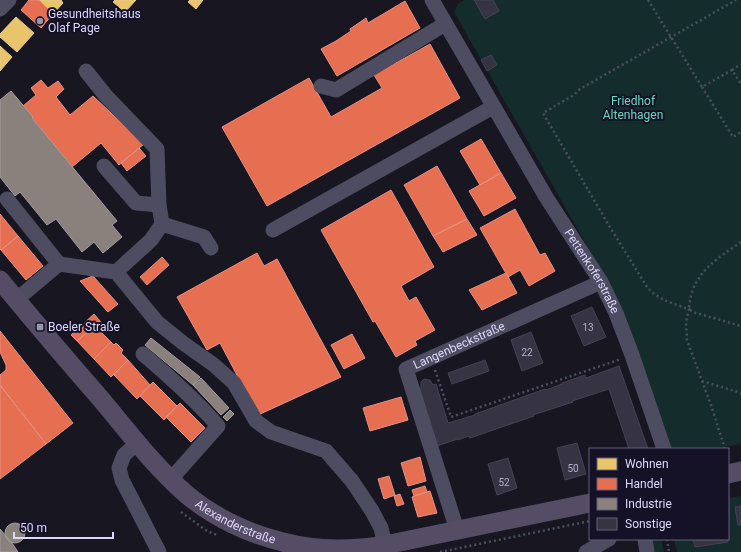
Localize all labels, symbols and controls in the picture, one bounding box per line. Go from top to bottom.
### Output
place label: Gesundheitshaus Olaf Page [48,7,141,35]
marker: Gesundheitshaus Olaf Page [35,16,45,26]
park label: Friedhof Altenhagen [603,94,663,122]
street label: Pettenkoferstraße [561,226,622,316]
street label: Langenbeckstraße [411,319,507,372]
place label: Boeler Straße [48,320,120,334]
marker: Boeler Straße [35,322,45,332]
house number: 13 [582,322,594,333]
house number: 22 [521,347,533,358]
legend [589,448,729,540]
text: Wohnen [625,457,669,471]
house number: 50 [567,463,579,474]
house number: 52 [498,477,510,488]
text: Handel [625,477,663,491]
street label: Alexanderstraße [193,497,277,547]
text: Industrie [625,497,672,511]
scale bar [14,514,113,540]
text: Sonstige [625,517,672,531]
text: 50 m [20,521,47,535]

